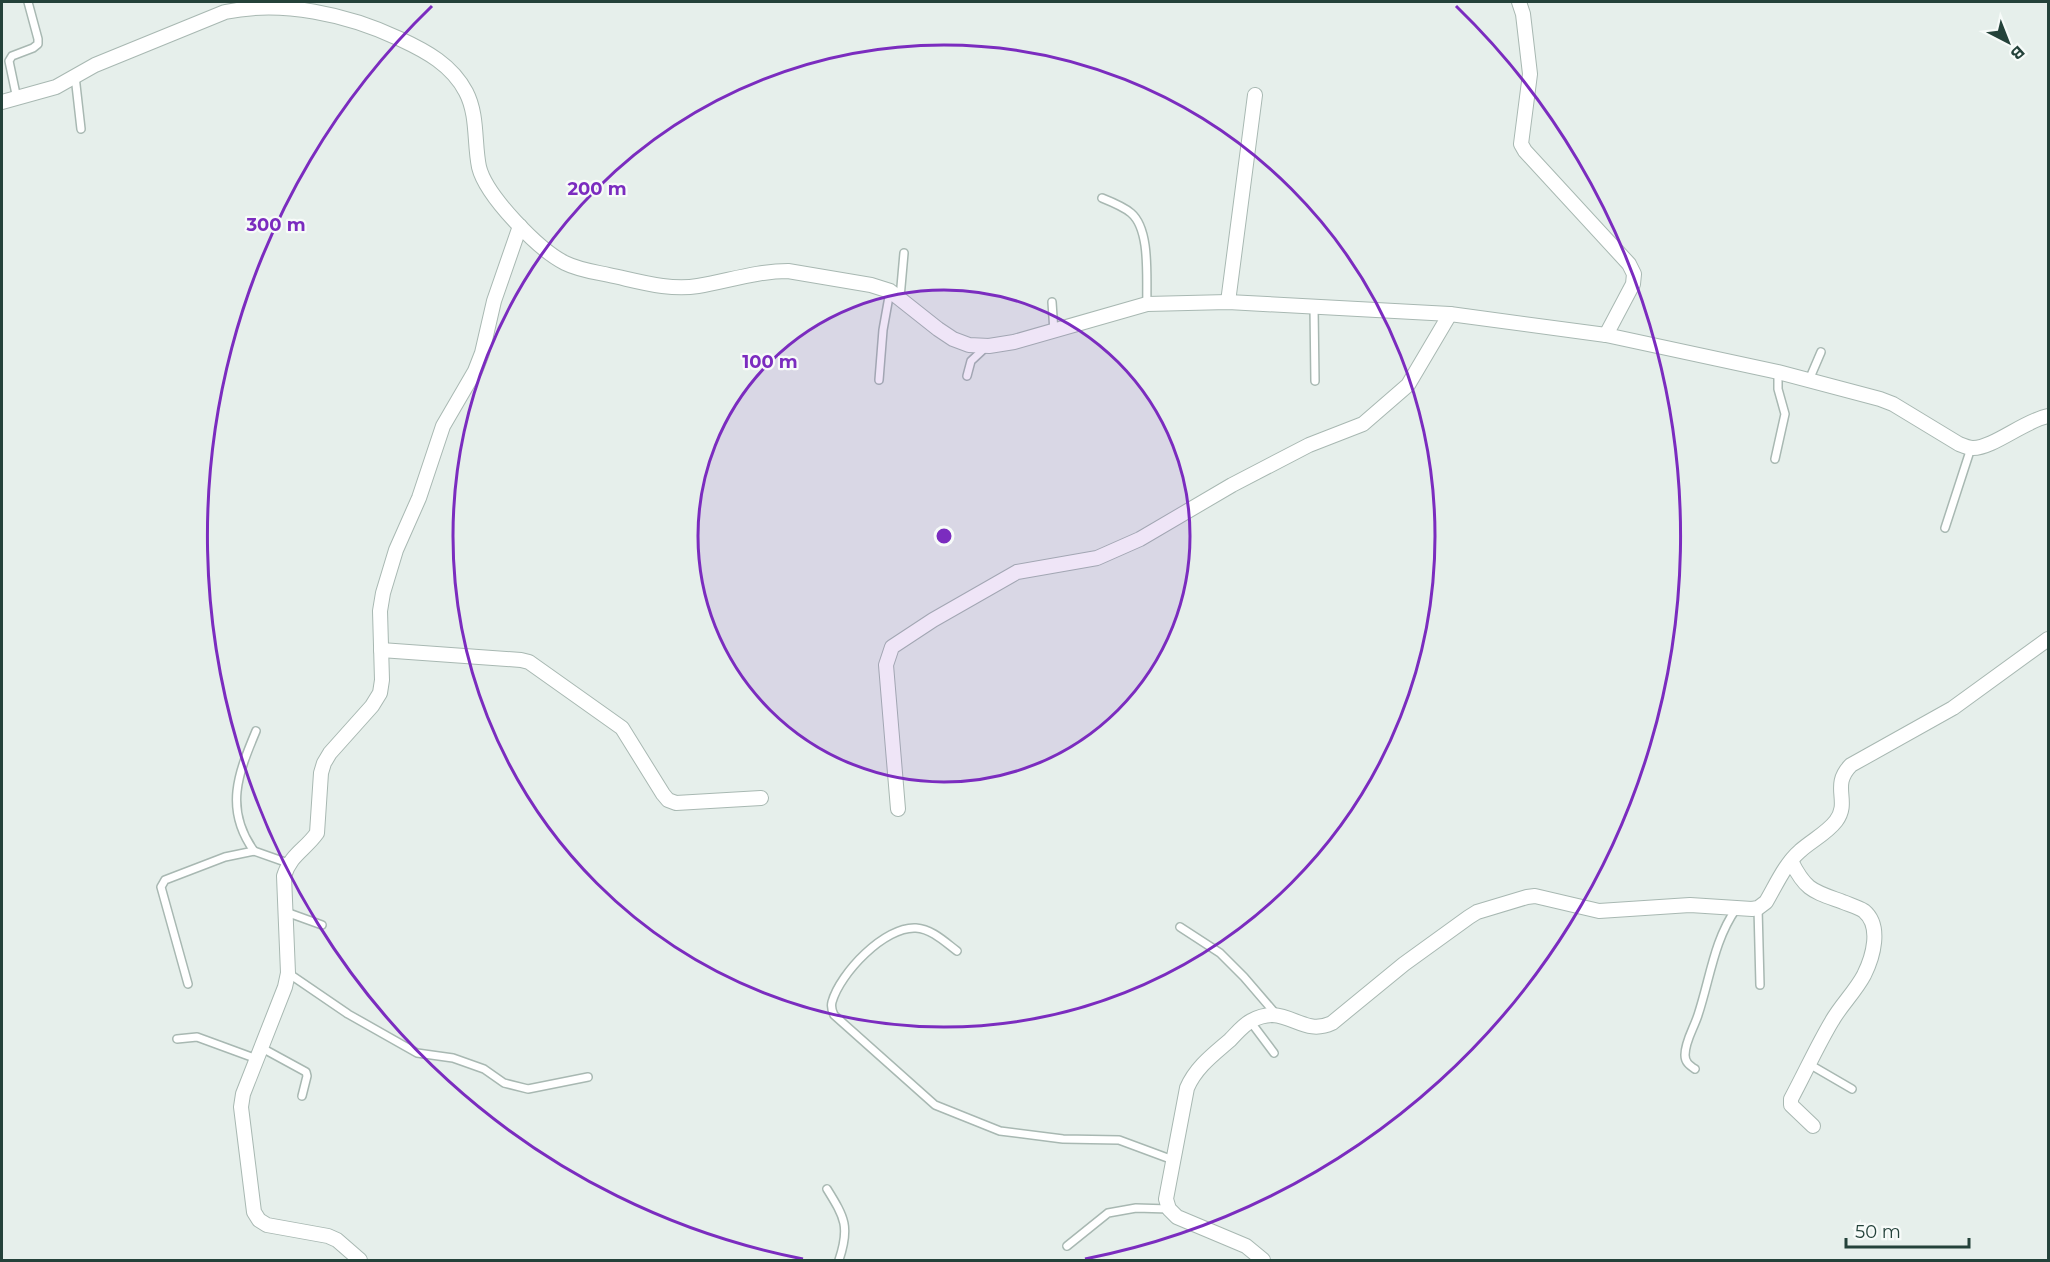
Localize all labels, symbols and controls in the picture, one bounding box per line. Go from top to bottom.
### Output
north arrow [1978,12,2038,72]
text: B [2007,42,2029,64]
text: 200 m [567,178,627,200]
text: 300 m [245,214,306,236]
text: 100 m [742,351,798,373]
centre of rings [934,526,954,546]
scale bar [1846,1211,1969,1249]
text: 50 m [1855,1221,1901,1243]

